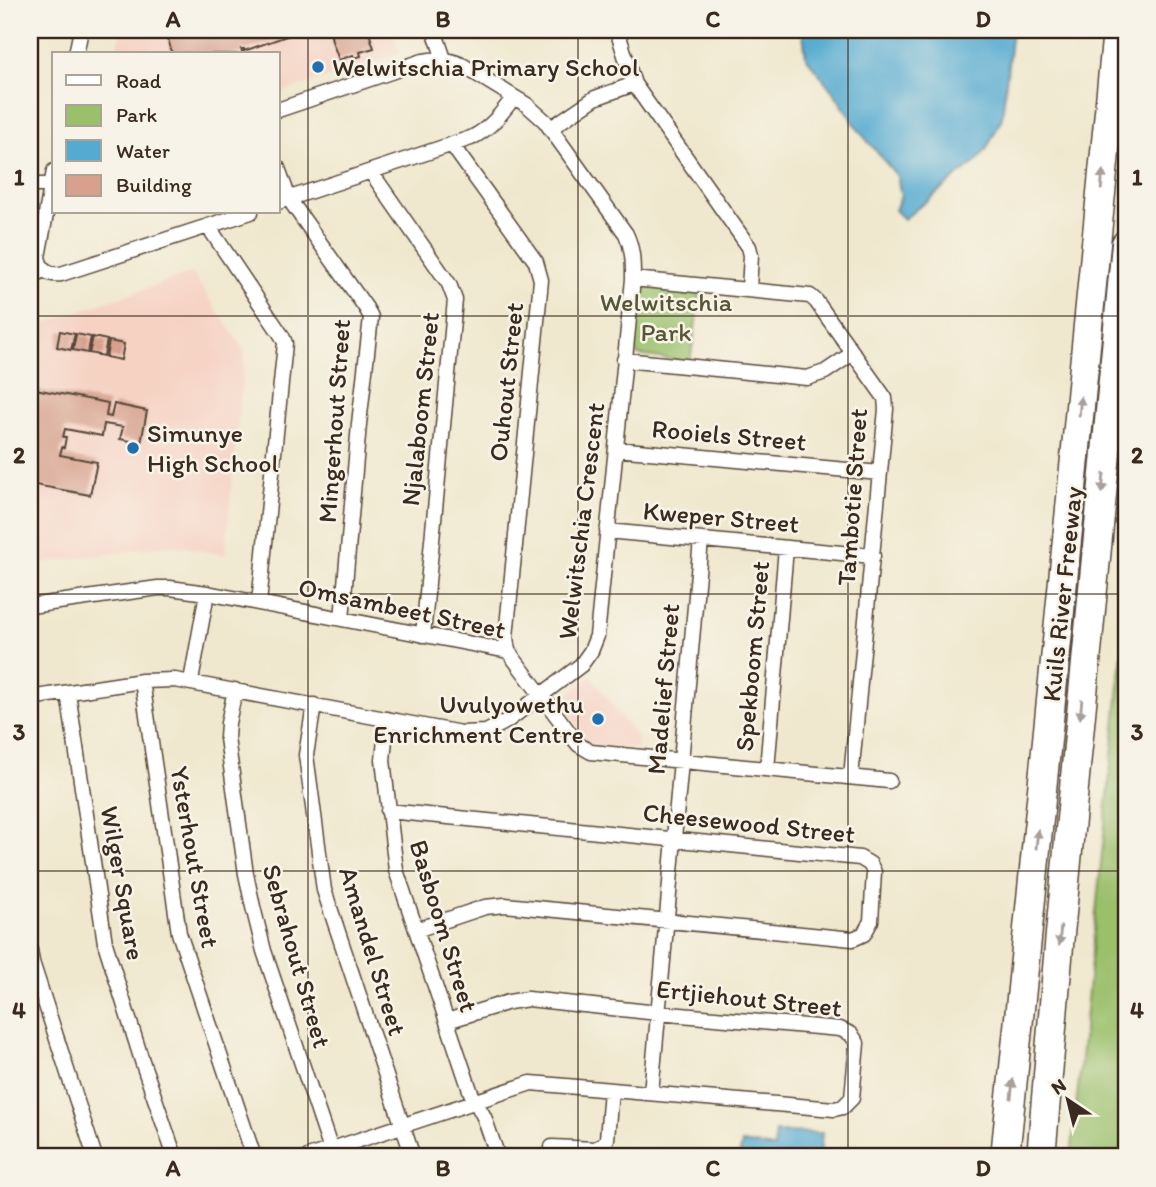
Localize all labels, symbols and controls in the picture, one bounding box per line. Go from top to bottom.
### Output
text: A [165,5,181,33]
text: B [436,5,451,33]
text: C [706,5,721,33]
text: D [975,5,991,33]
place label: Welwitschia Primary School [332,51,639,83]
legend [52,52,280,214]
marker: Welwitschia Primary School [310,59,326,75]
text: Road [116,68,162,93]
text: Park [116,102,158,127]
text: Water [116,138,170,163]
text: 1 [14,163,25,191]
text: 1 [1132,163,1143,191]
one-way arrow [1097,169,1108,191]
text: Building [116,172,192,197]
park label: Welwitschia Park [600,286,733,348]
street label: Ouhout Street [482,301,530,463]
street label: Njalaboom Street [394,310,446,508]
street label: Mingerhout Street [311,318,357,524]
one-way arrow [1075,395,1086,417]
street label: Welwitschia Crescent [551,400,611,641]
street label: Tambotie Street [830,407,874,587]
street label: Rooiels Street [650,412,808,458]
place label: Simunye High School [147,417,279,479]
marker: Simunye High School [125,440,141,456]
text: 2 [13,441,26,469]
text: 2 [1131,441,1144,469]
one-way arrow [1097,472,1108,494]
street label: Kuils River Freeway [1035,485,1089,703]
street label: Kweper Street [642,494,801,540]
street label: Spekboom Street [728,559,776,753]
street label: Omsambeet Street [296,570,509,646]
street label: Madelief Street [640,602,686,776]
place label: Uvulyowethu Enrichment Centre [373,688,584,750]
one-way arrow [1075,698,1086,720]
marker: Uvulyowethu Enrichment Centre [590,711,606,727]
text: 3 [13,718,26,746]
text: 3 [1131,718,1144,746]
street label: Ysterhout Street [163,764,227,951]
street label: Cheesewood Street [641,796,857,850]
street label: Wilger Square [94,803,152,963]
one-way arrow [1032,827,1043,849]
street label: Basboom Street [403,836,485,1016]
street label: Sebrahout Street [256,861,339,1052]
street label: Amandel Street [332,863,414,1040]
one-way arrow [1054,925,1065,947]
street label: Ertjiehout Street [655,972,844,1024]
text: 4 [12,996,26,1024]
text: 4 [1130,996,1144,1024]
north arrow [1034,1064,1104,1134]
text: N [1047,1073,1070,1100]
one-way arrow [1007,1078,1018,1100]
text: A [165,1154,181,1182]
text: B [436,1154,451,1182]
text: C [706,1154,721,1182]
text: D [975,1154,991,1182]

